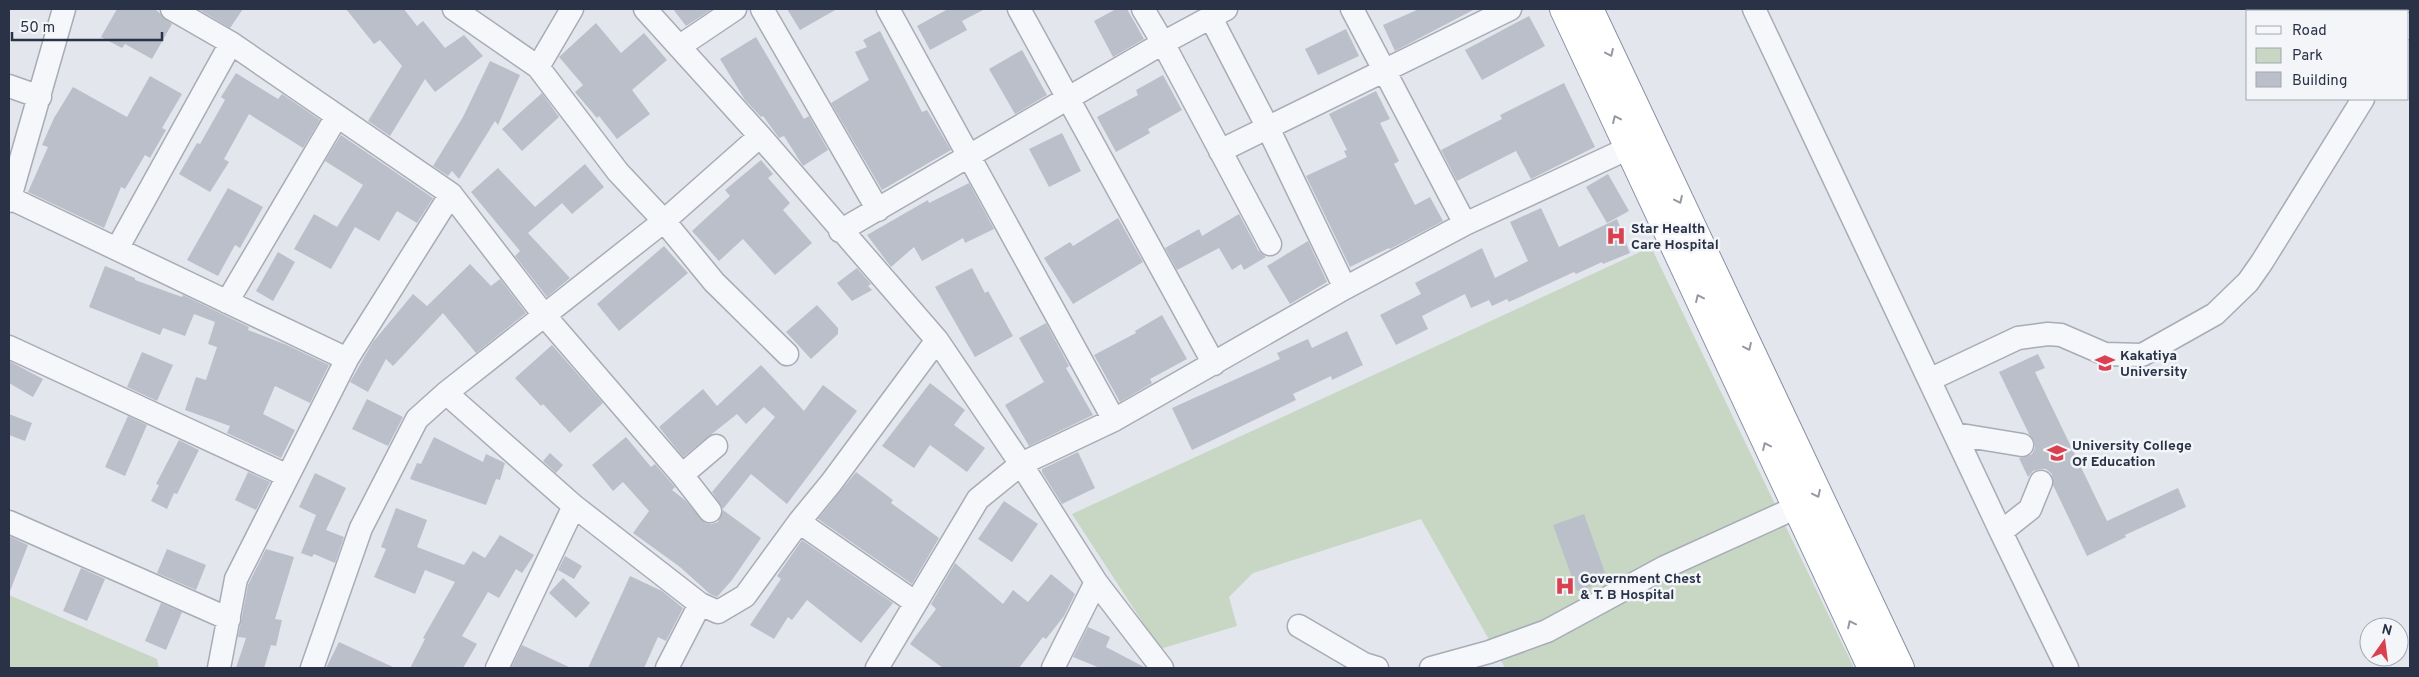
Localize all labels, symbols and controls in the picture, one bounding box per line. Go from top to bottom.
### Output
scale bar [12,10,162,42]
legend [2246,10,2409,100]
text: 50 m [20,19,55,38]
text: Road [2292,22,2327,41]
text: Park [2292,47,2323,66]
one-way arrow [1603,48,1614,57]
text: Building [2292,72,2347,91]
one-way arrow [1612,115,1622,124]
one-way arrow [1673,195,1683,204]
place label: Star Health Care Hospital [1631,221,1719,254]
hospital icon: Star Health Care Hospital [1605,225,1627,247]
one-way arrow [1694,294,1705,303]
one-way arrow [1742,342,1753,351]
place label: Kakatiya University [2120,348,2187,381]
school or university icon: Kakatiya University [2094,352,2116,374]
place label: University College Of Education [2072,438,2192,471]
one-way arrow [1762,442,1773,451]
school or university icon: University College Of Education [2046,442,2068,464]
one-way arrow [1811,489,1822,498]
place label: Government Chest & T. B Hospital [1580,571,1701,604]
hospital icon: Government Chest & T. B Hospital [1554,575,1576,597]
north arrow [2359,617,2409,667]
one-way arrow [1846,620,1857,629]
text: N [2380,621,2394,640]

